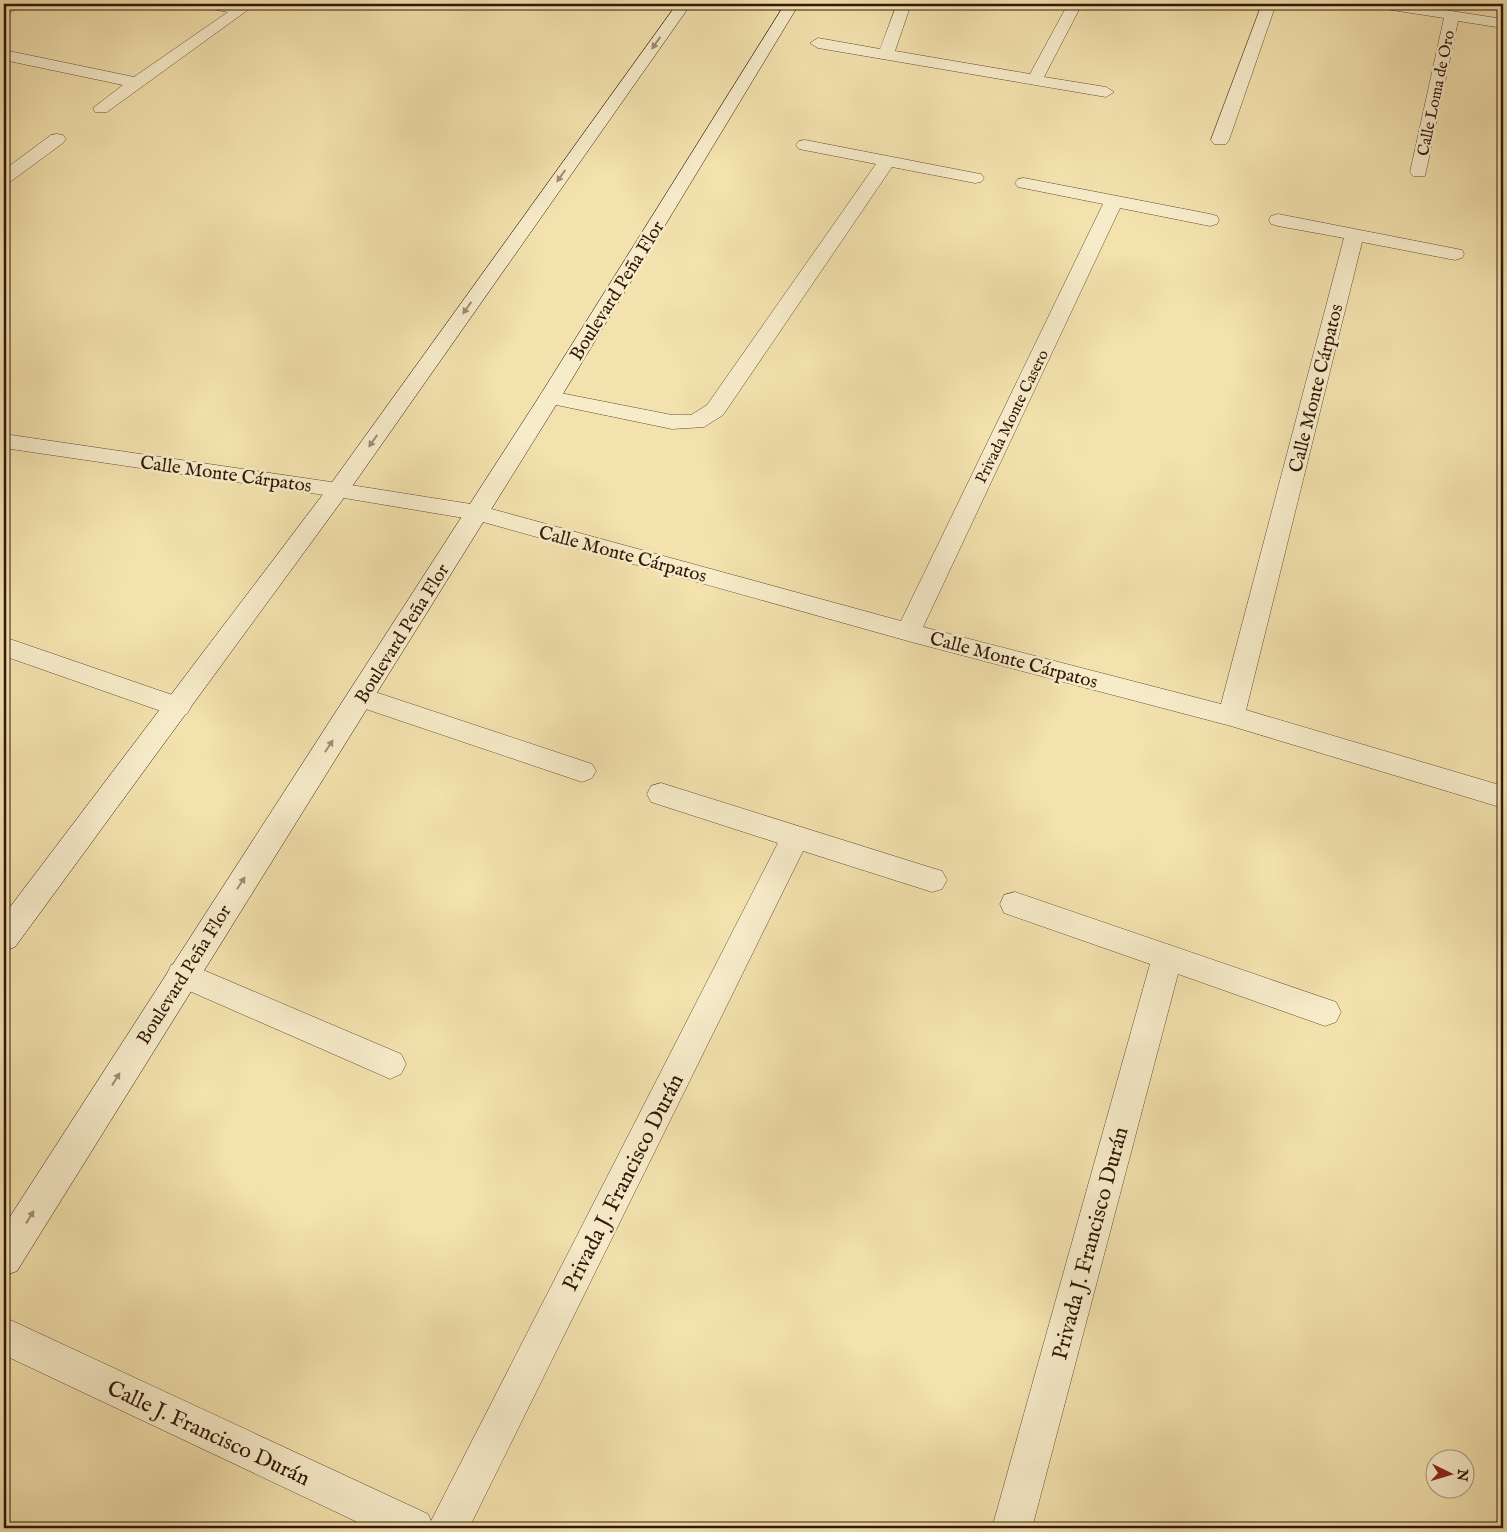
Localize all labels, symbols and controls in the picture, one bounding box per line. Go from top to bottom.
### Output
street label: Calle Loma de Oro [1414,28,1460,158]
one-way arrow [651,37,661,50]
one-way arrow [556,169,567,182]
street label: Boulevard Peña Flor [565,217,670,365]
one-way arrow [462,301,472,315]
street label: Calle Monte Cárpatos [1284,302,1350,475]
street label: Privada Monte Casero [972,346,1054,487]
one-way arrow [368,434,378,448]
street label: Calle Monte Cárpatos [138,451,313,499]
street label: Calle Monte Cárpatos [536,521,709,589]
street label: Boulevard Peña Flor [350,560,455,708]
street label: Calle Monte Cárpatos [927,627,1100,695]
one-way arrow [324,739,333,753]
one-way arrow [236,876,246,889]
street label: Boulevard Peña Flor [132,901,237,1049]
street label: Privada J. Francisco Durán [557,1069,691,1296]
one-way arrow [112,1072,121,1086]
street label: Privada J. Francisco Durán [1046,1124,1136,1363]
one-way arrow [25,1210,34,1223]
street label: Calle J. Francisco Durán [102,1375,314,1493]
north arrow [1424,1450,1474,1500]
text: N [1452,1467,1472,1482]

